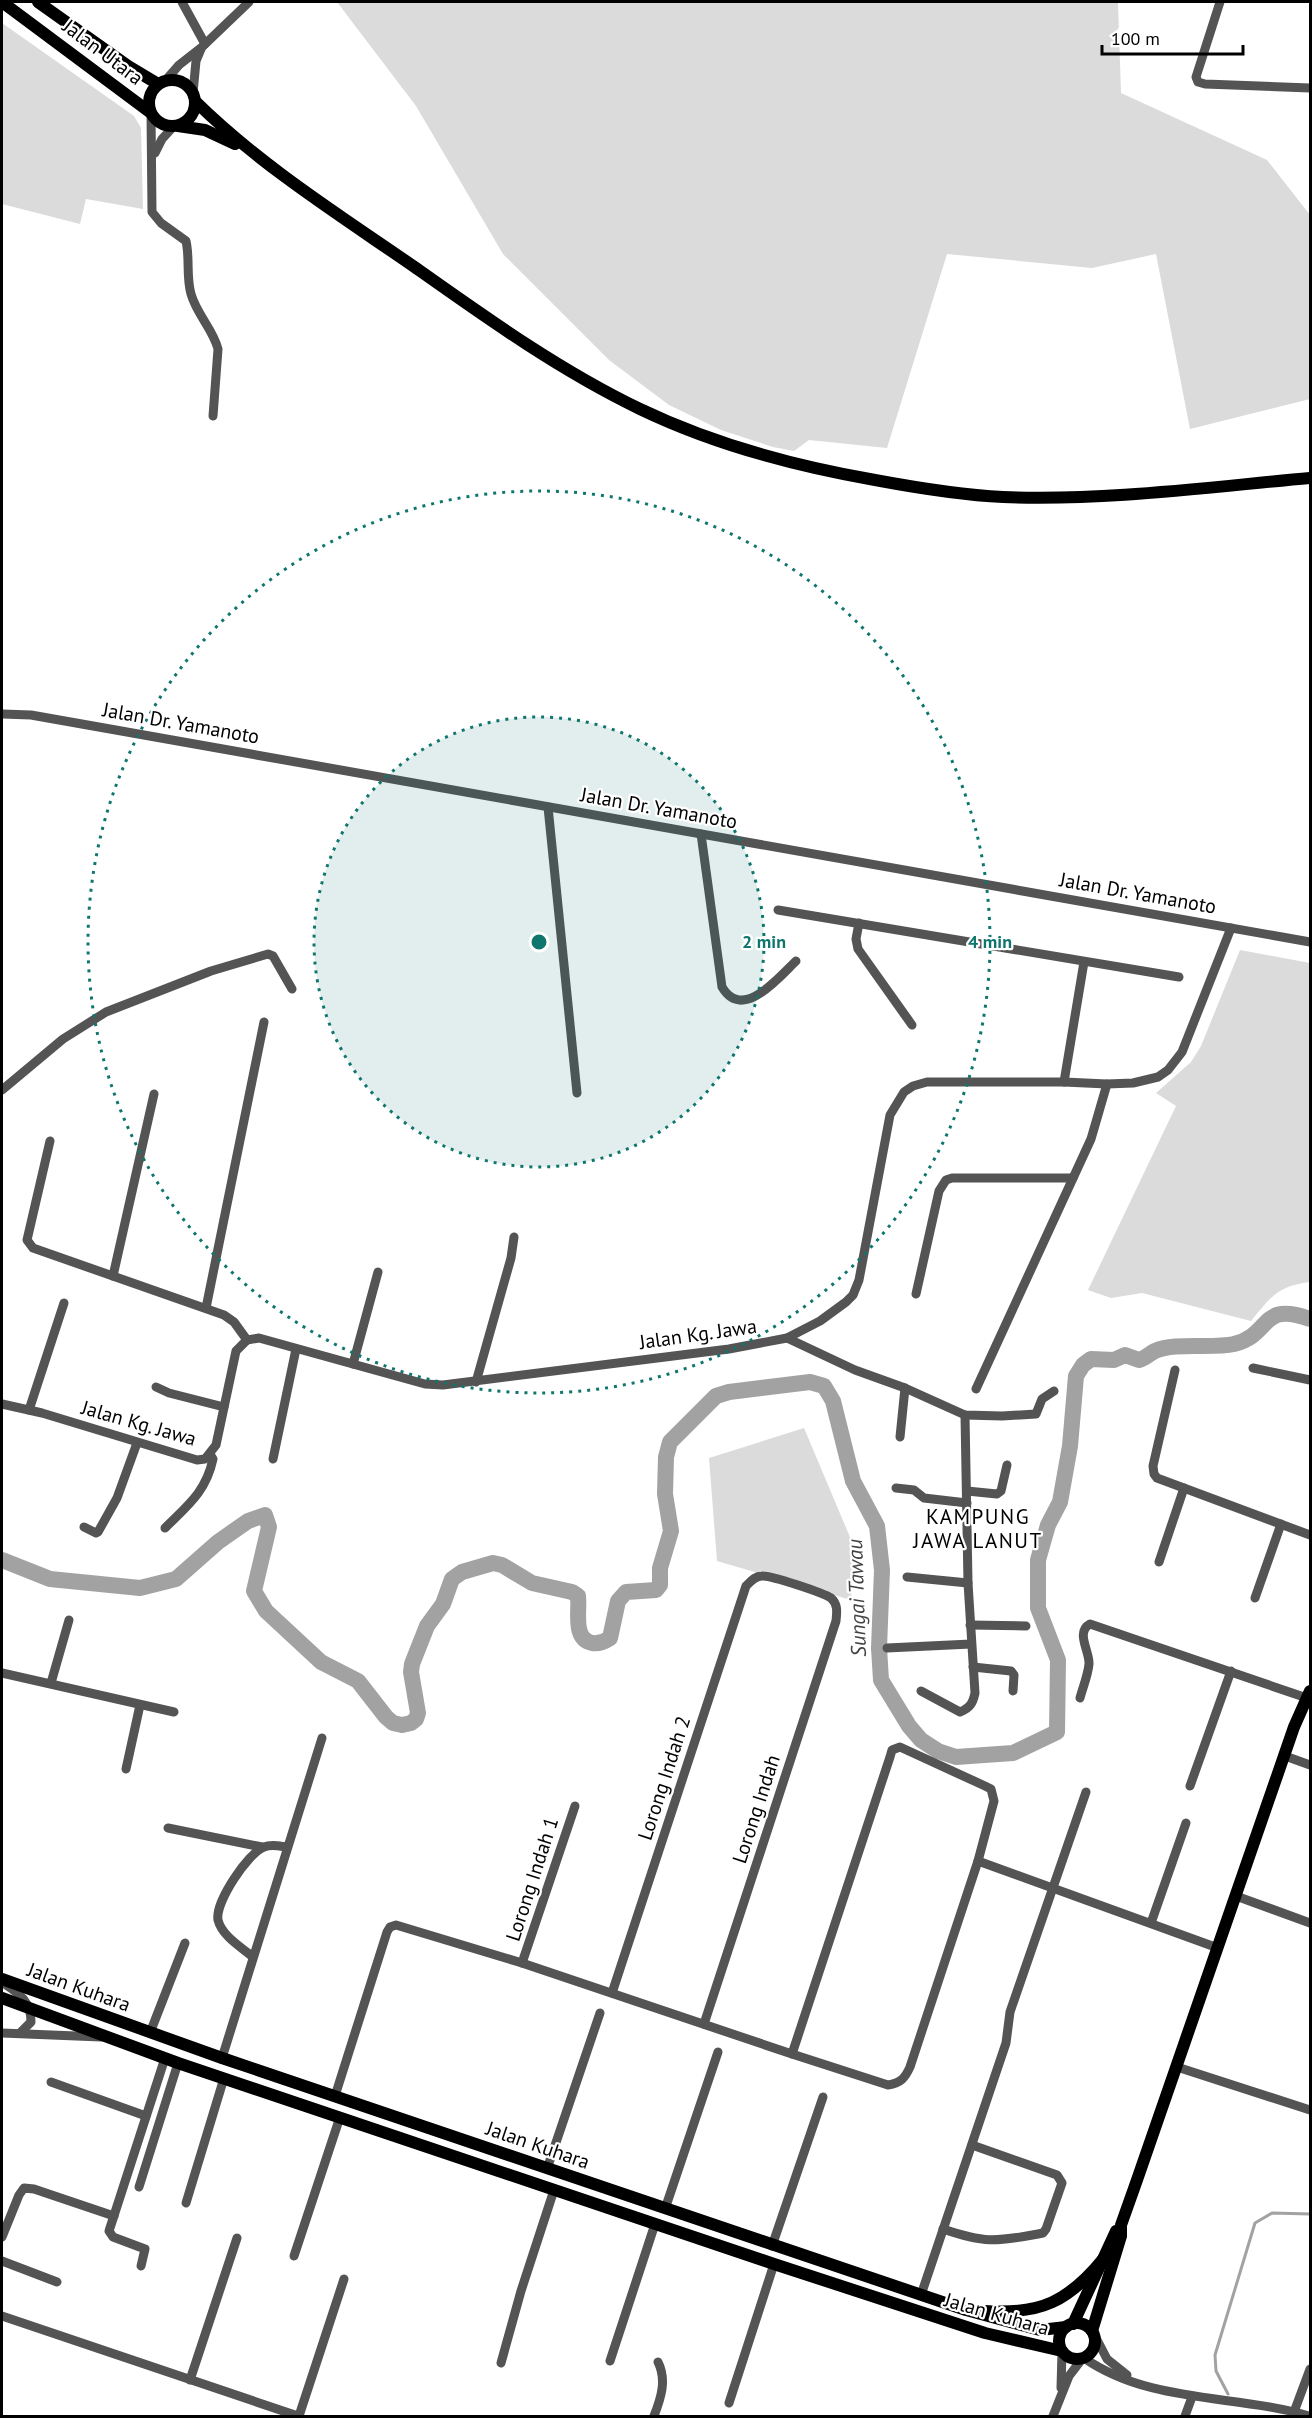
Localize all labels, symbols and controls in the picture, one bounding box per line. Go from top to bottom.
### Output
street label: Jalan Utara [57,13,148,91]
scale bar [1102,18,1243,56]
text: 100 m [1111,27,1160,50]
street label: Jalan Dr. Yamanoto [100,696,261,750]
street label: Jalan Dr. Yamanoto [578,781,739,835]
street label: Jalan Dr. Yamanoto [1057,866,1218,920]
text: 2 min [742,930,786,953]
text: 4 min [968,930,1012,953]
centre of rings [529,932,549,952]
street label: Jalan Kg. Jawa [637,1313,758,1355]
street label: Jalan Kg. Jawa [78,1394,199,1452]
district label: KAMPUNG JAWA LANUT [912,1503,1043,1554]
water label: Sungai Tawau [841,1538,872,1657]
street label: Lorong Indah 2 [632,1713,696,1843]
street label: Lorong Indah [726,1751,786,1867]
street label: Lorong Indah 1 [500,1814,564,1944]
street label: Jalan Kuhara [23,1956,134,2018]
street label: Jalan Kuhara [482,2115,593,2175]
street label: Jalan Kuhara [941,2286,1052,2341]

